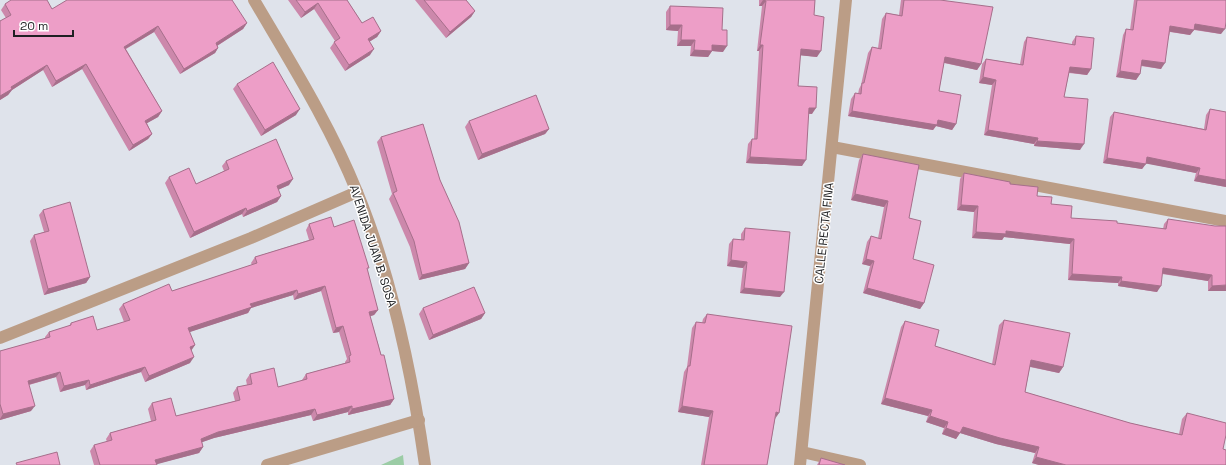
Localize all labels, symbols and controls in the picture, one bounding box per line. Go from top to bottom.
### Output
scale bar [14,12,73,38]
text: 20 m [20,18,48,34]
street label: CALLE RECTA FINA [811,181,837,284]
street label: AVENIDA JUAN B. SOSA [346,183,400,310]

